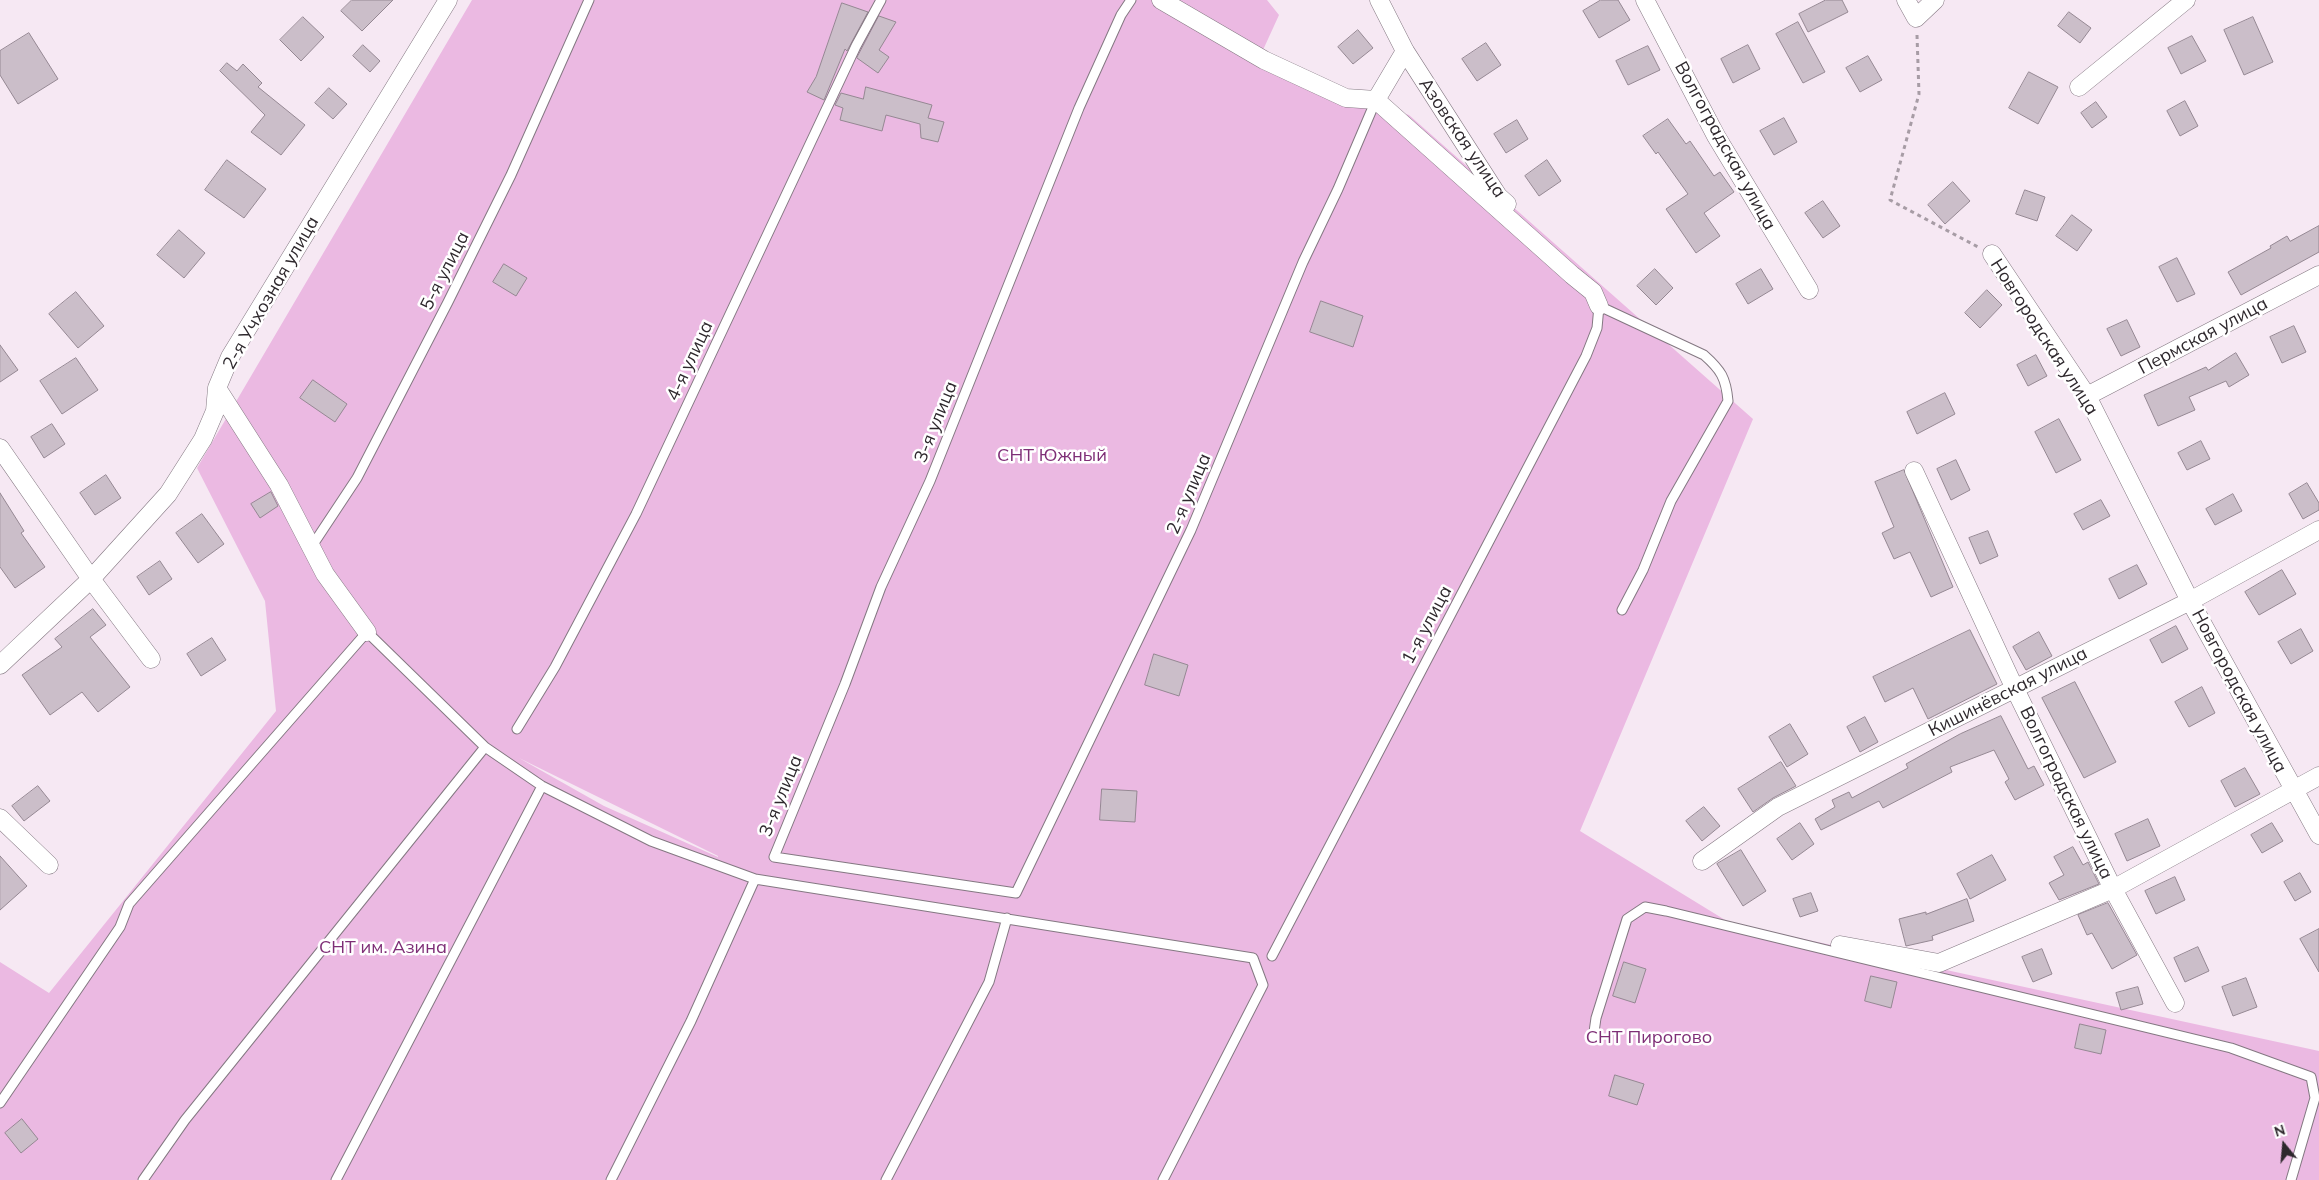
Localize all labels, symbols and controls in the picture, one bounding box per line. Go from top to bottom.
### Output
street label: Волгоградская улица [1670,58,1780,234]
street label: Азовская улица [1414,74,1510,202]
street label: 2-я Учхозная улица [218,213,324,373]
street label: 5-я улица [416,228,474,314]
street label: Новгородская улица [1985,255,2103,419]
street label: Пермская улица [2135,293,2271,379]
street label: 4-я улица [662,318,718,404]
street label: 3-я улица [910,378,962,466]
park label: СНТ Южный [997,445,1107,467]
street label: 2-я улица [1162,450,1216,538]
street label: 1-я улица [1397,582,1457,668]
street label: Новгородская улица [2187,606,2291,776]
street label: Кишинёвская улица [1925,643,2091,741]
street label: Волгоградская улица [2015,703,2117,883]
street label: 3-я улица [755,752,807,840]
park label: СНТ им. Азина [319,937,447,959]
park label: СНТ Пирогово [1586,1027,1712,1049]
north arrow [2259,1120,2309,1170]
text: N [2272,1121,2287,1141]

